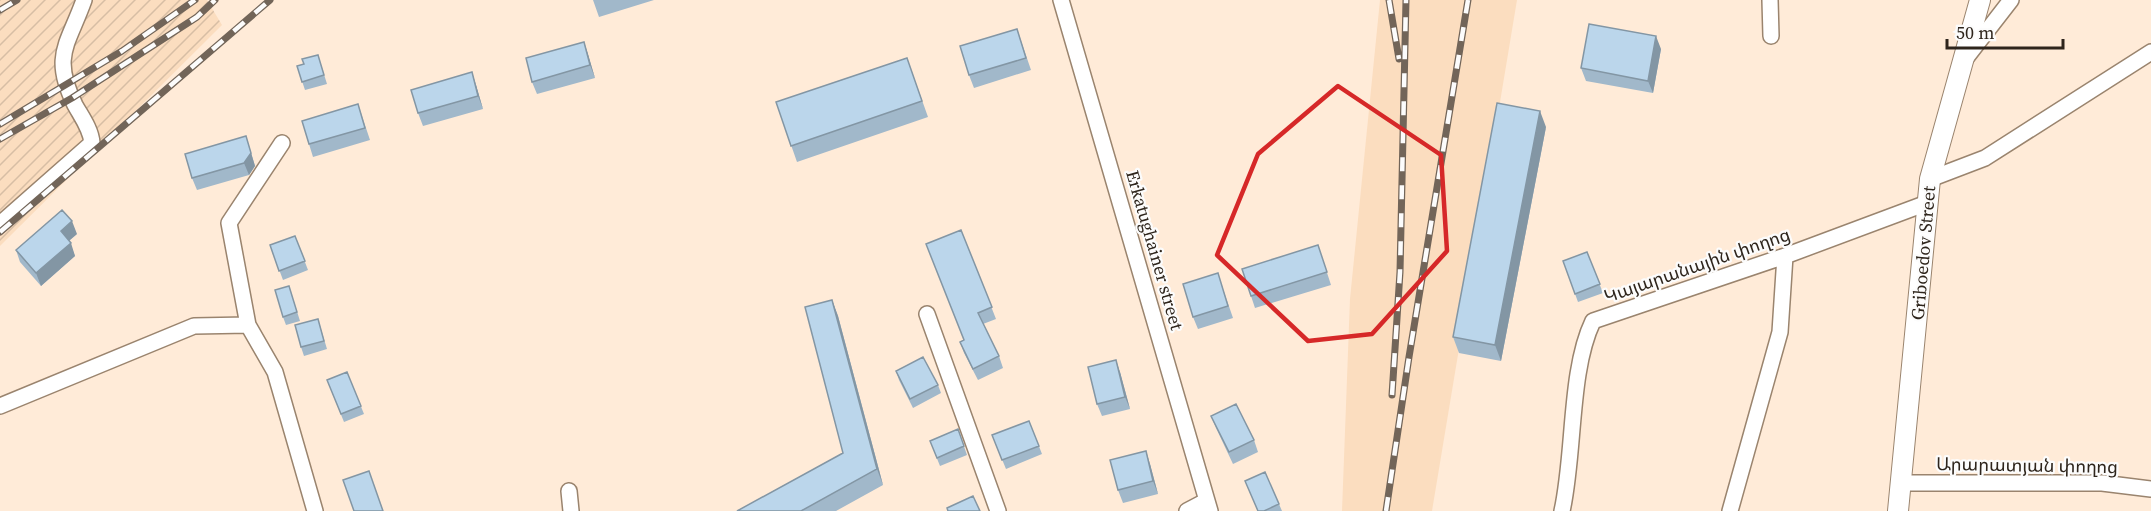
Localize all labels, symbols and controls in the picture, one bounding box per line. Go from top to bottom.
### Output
scale bar [1947,12,2062,50]
text: 50 m [1956,20,1994,45]
street label: Erkatughainer street [1120,167,1190,333]
street label: Griboedov Street [1905,185,1941,321]
street label: Կայարանային փողոց [1601,221,1793,309]
street label: Արարատյան փողոց [1936,451,2118,479]

